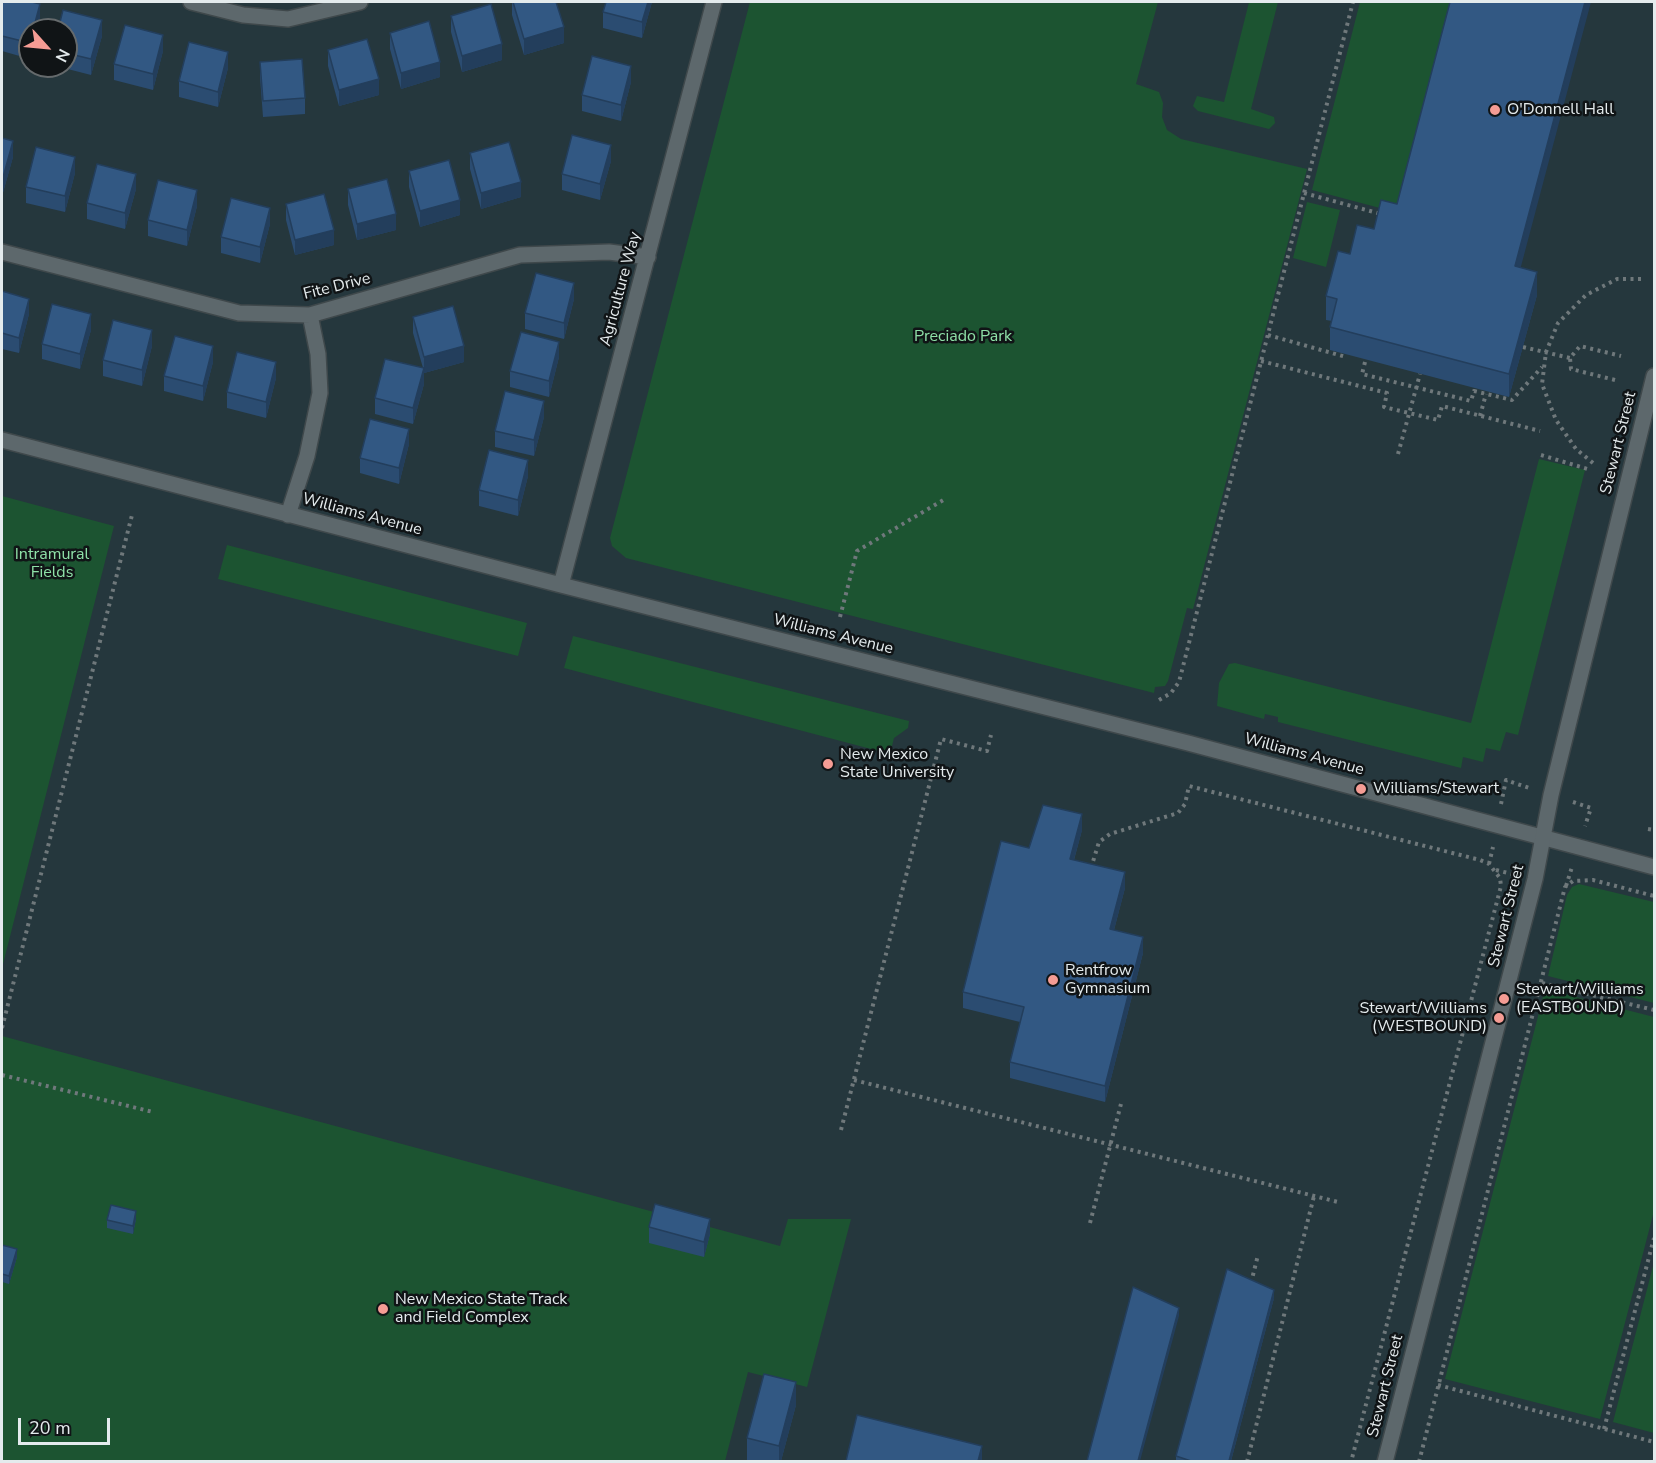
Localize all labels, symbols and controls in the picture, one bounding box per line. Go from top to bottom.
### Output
north arrow [18,18,78,78]
text: N [50,45,75,66]
place label: O'Donnell Hall [1507,100,1614,120]
marker: O'Donnell Hall [1488,103,1502,117]
street label: Agriculture Way [597,230,645,348]
street label: Fite Drive [301,269,373,305]
park label: Preciado Park [914,327,1012,347]
street label: Stewart Street [1597,390,1641,496]
street label: Williams Avenue [300,490,424,540]
park label: Intramural Fields [15,545,89,583]
street label: Williams Avenue [771,611,895,659]
street label: Williams Avenue [1242,730,1366,780]
place label: New Mexico State University [840,745,954,783]
marker: New Mexico State University [821,757,835,771]
place label: Williams/Stewart [1373,779,1499,799]
marker: Williams/Stewart [1354,782,1368,796]
street label: Stewart Street [1485,863,1529,969]
place label: Rentfrow Gymnasium [1065,961,1150,999]
marker: Rentfrow Gymnasium [1046,973,1060,987]
place label: Stewart/Williams (EASTBOUND) [1516,980,1644,1018]
marker: Stewart/Williams (EASTBOUND) [1497,992,1511,1006]
place label: Stewart/Williams (WESTBOUND) [1359,999,1487,1037]
marker: Stewart/Williams (WESTBOUND) [1492,1011,1506,1025]
place label: New Mexico State Track and Field Complex [395,1290,567,1328]
marker: New Mexico State Track and Field Complex [376,1302,390,1316]
street label: Stewart Street [1364,1333,1408,1439]
scale bar [21,1406,112,1444]
text: 20 m [29,1416,71,1440]

